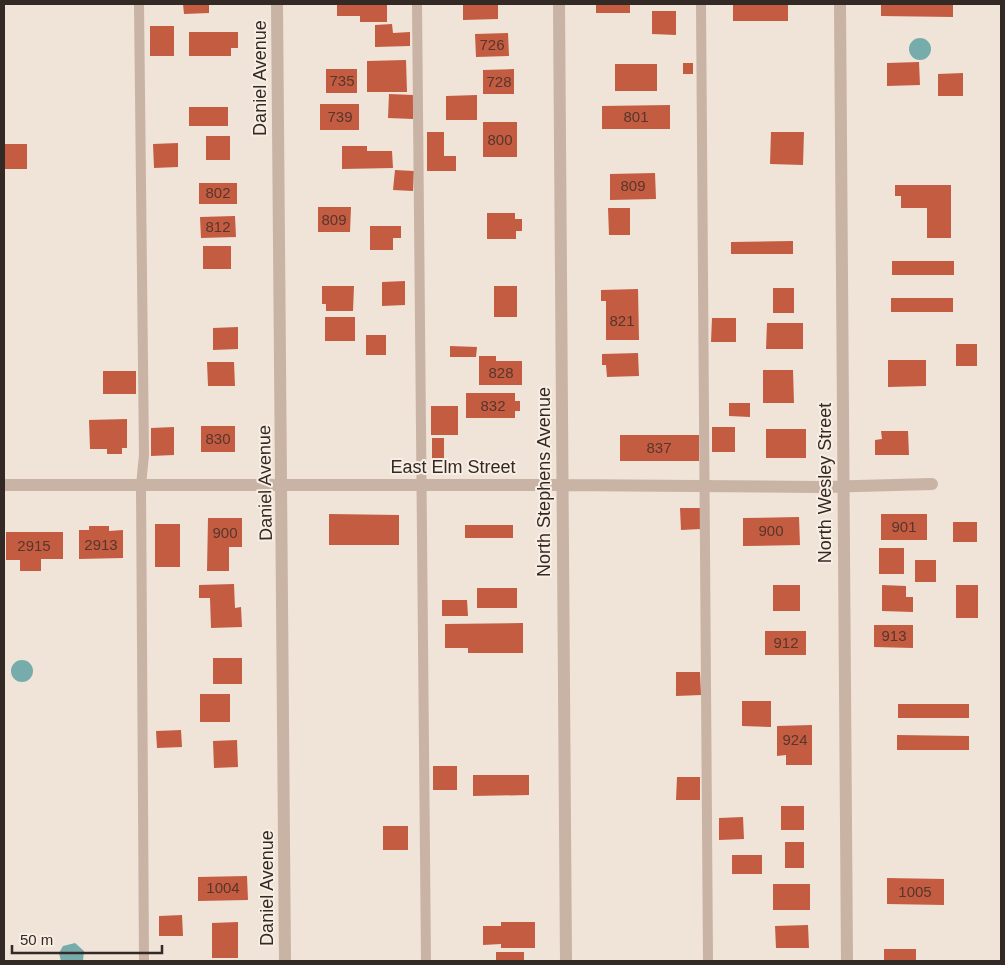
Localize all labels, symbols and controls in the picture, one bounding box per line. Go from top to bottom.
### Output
street label: Daniel Avenue [250,20,270,136]
house number: 726 [479,36,505,53]
house number: 735 [329,72,355,89]
house number: 728 [486,73,512,90]
house number: 739 [327,108,353,125]
house number: 801 [623,108,649,125]
house number: 800 [487,131,513,148]
house number: 809 [620,177,646,194]
house number: 802 [205,184,231,201]
house number: 809 [321,211,347,228]
house number: 812 [205,218,231,235]
house number: 821 [609,312,635,329]
house number: 828 [488,364,514,381]
street label: North Stephens Avenue [534,387,554,577]
house number: 832 [480,397,506,414]
street label: North Wesley Street [815,403,835,563]
street label: Daniel Avenue [254,425,276,541]
house number: 830 [205,430,231,447]
house number: 837 [646,439,672,456]
street label: East Elm Street [390,457,516,477]
house number: 901 [891,518,917,535]
house number: 900 [758,522,784,539]
house number: 900 [212,524,238,541]
house number: 2913 [84,536,118,553]
house number: 2915 [17,537,51,554]
house number: 913 [881,627,907,644]
house number: 912 [773,634,799,651]
house number: 924 [782,731,808,748]
street label: Daniel Avenue [257,830,277,946]
house number: 1004 [206,879,240,896]
house number: 1005 [898,883,932,900]
scale bar [12,922,162,954]
text: 50 m [20,931,53,948]

